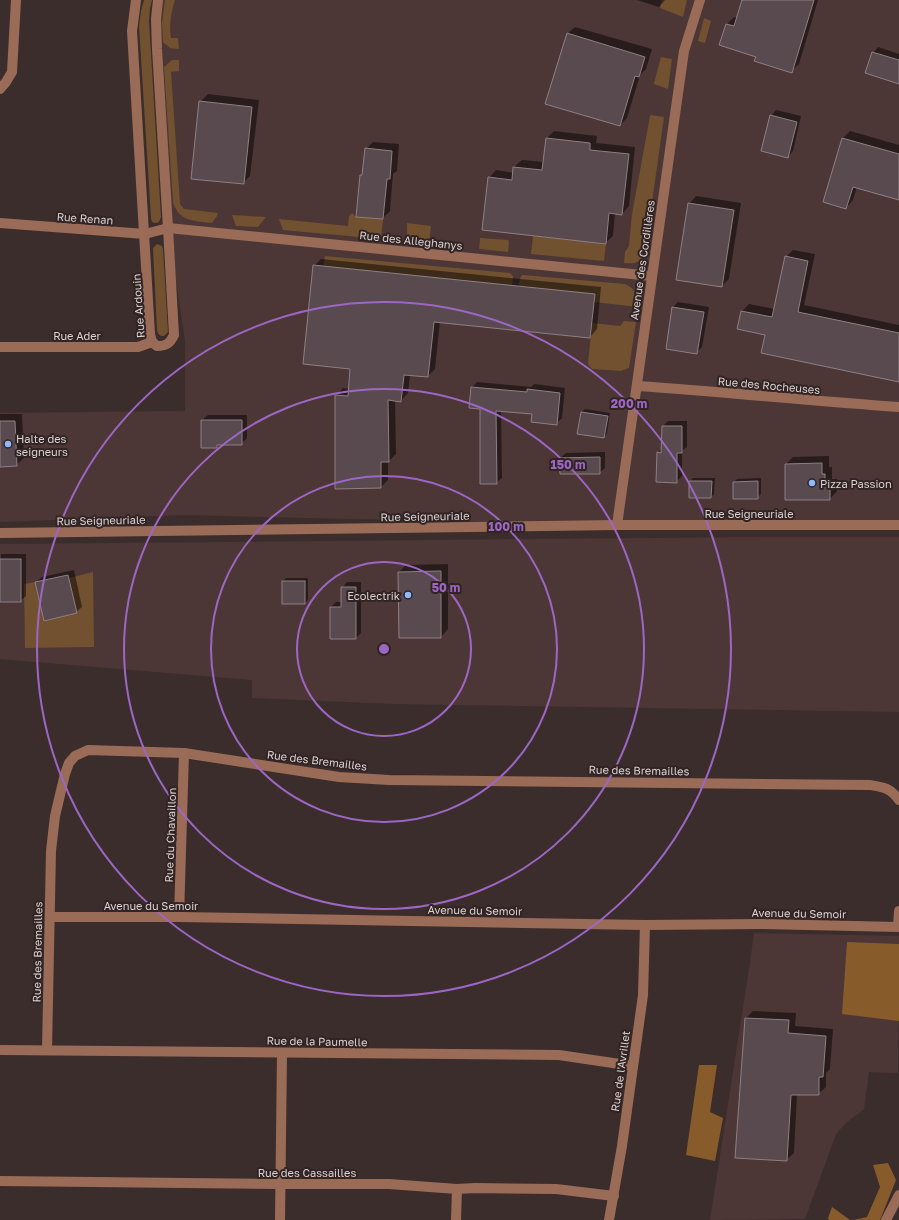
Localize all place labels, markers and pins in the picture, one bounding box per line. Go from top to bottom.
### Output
place label: Halte des seigneurs [16,432,68,458]
marker: Halte des seigneurs [3,439,13,449]
place label: Pizza Passion [820,477,892,490]
marker: Pizza Passion [807,478,817,488]
place label: Ecolectrik [347,589,400,602]
marker: Ecolectrik [403,590,413,600]
centre of rings [377,642,391,656]

